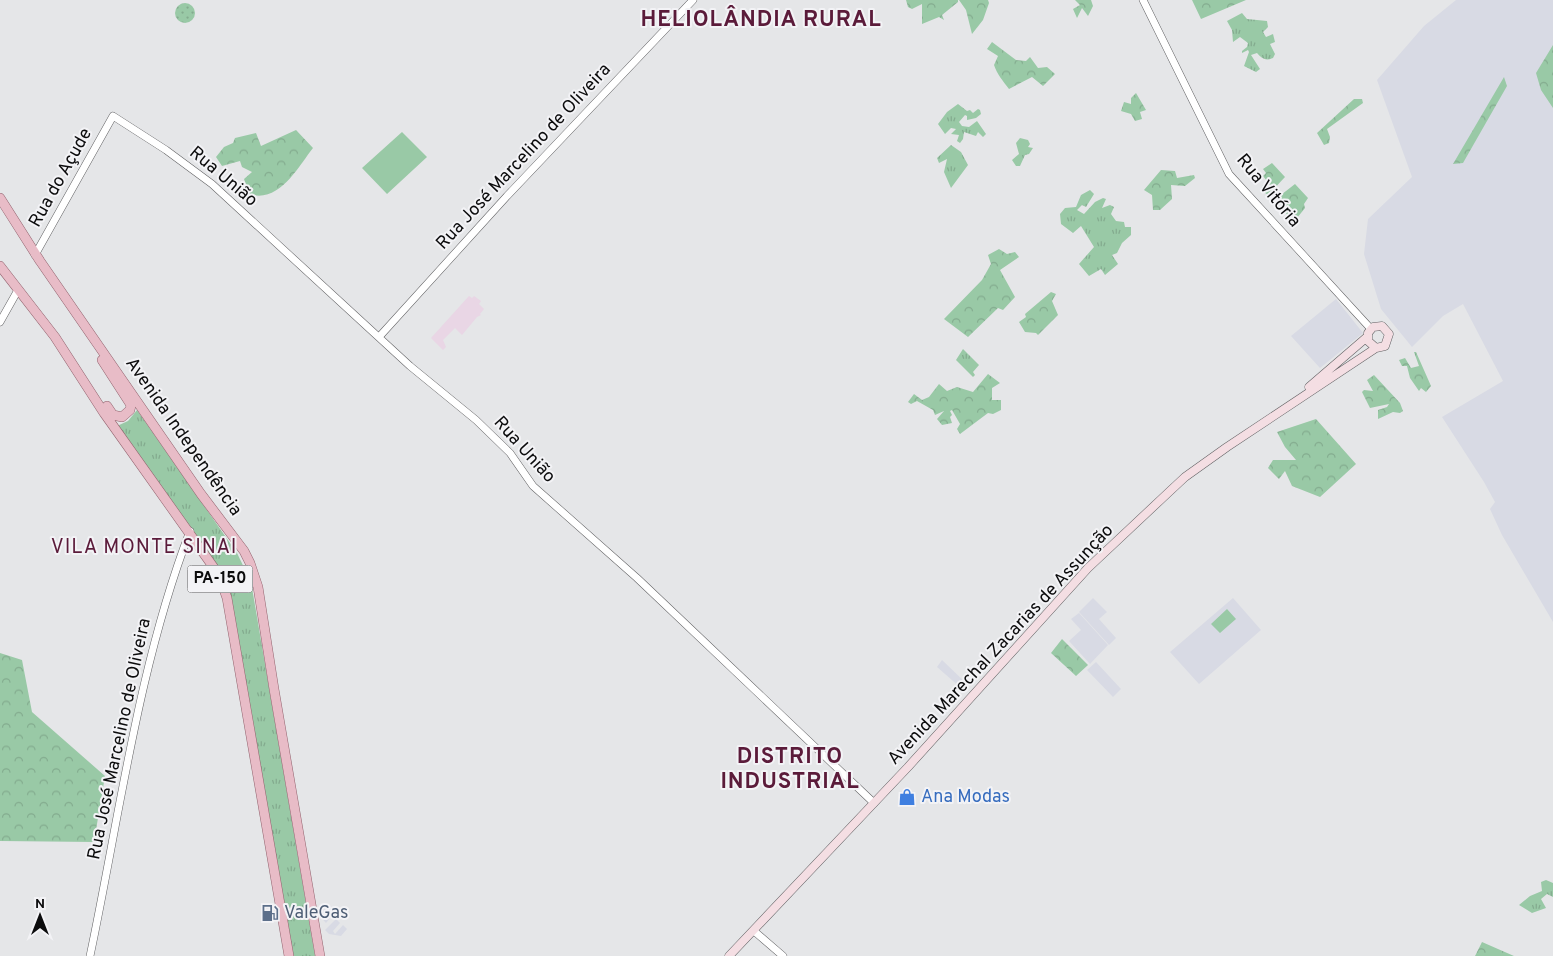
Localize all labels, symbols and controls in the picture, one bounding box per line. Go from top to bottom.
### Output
district label: HELIOLÂNDIA RURAL [640,5,882,34]
street label: Rua José Marcelino de Oliveira [432,59,616,255]
street label: Rua do Açude [24,124,98,232]
street label: Rua União [184,142,262,212]
street label: Rua Vitória [1231,150,1305,232]
street label: Avenida Independência [120,353,246,521]
street label: Rua União [488,412,560,488]
street label: Avenida Marechal Zacarias de Assunção [883,520,1119,770]
district label: VILA MONTE SINAI [51,535,237,561]
road number: PA-150 [188,566,252,592]
street label: Rua José Marcelino de Oliveira [83,616,157,862]
district label: DISTRITO INDUSTRIAL [720,744,860,796]
place label: Ana Modas [921,786,1010,809]
shop icon: Ana Modas [897,787,917,807]
north arrow [15,891,65,941]
text: N [35,896,45,913]
place label: ValeGas [284,902,348,925]
fuel station icon: ValeGas [260,903,280,923]

